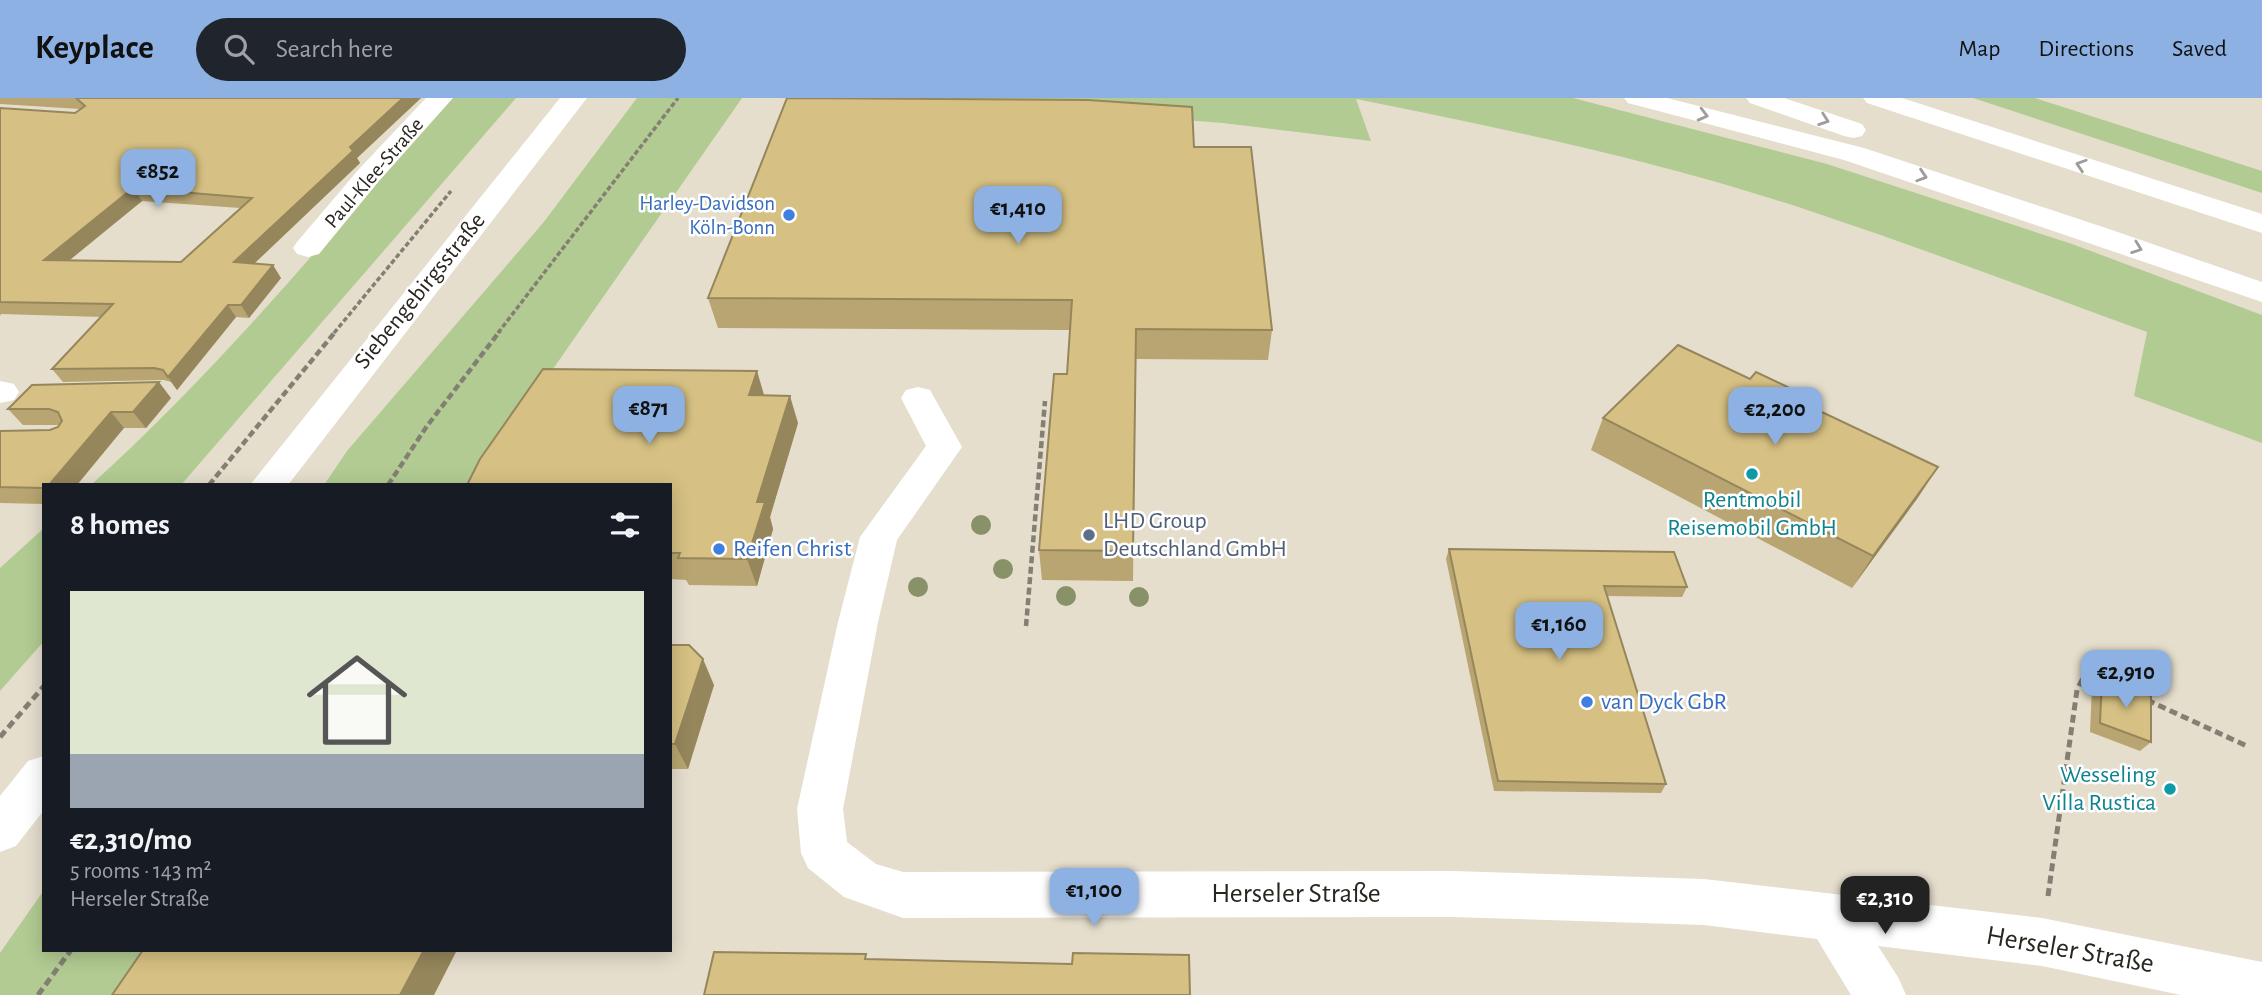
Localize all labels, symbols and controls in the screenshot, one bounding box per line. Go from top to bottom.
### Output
search box [196,18,686,81]
icon: search [220,30,258,68]
text: Keyplace [35,32,154,65]
text: Search here [276,36,393,62]
text: Map [1958,37,2000,61]
text: Directions [2038,37,2134,61]
text: Saved [2172,37,2227,61]
one-way arrow [1697,107,1709,121]
one-way arrow [1817,112,1829,126]
street label: Paul-Klee-Straße [321,114,427,232]
pin: €852 [117,150,199,209]
one-way arrow [2075,159,2087,173]
text: €852 [137,160,179,183]
one-way arrow [1915,168,1927,183]
pin: €1,410 [961,186,1075,246]
place label: Harley-Davidson Köln-Bonn [639,193,775,238]
text: €1,410 [990,197,1046,220]
marker: Harley-Davidson Köln-Bonn [781,207,797,223]
street label: Siebengebirgsstraße [350,209,490,373]
one-way arrow [2131,240,2143,254]
pin: €871 [608,386,690,446]
pin: €2,200 [1718,388,1832,447]
text: €871 [629,397,669,420]
text: €2,200 [1744,398,1806,421]
marker: Rentmobil Reisemobil GmbH [1744,466,1760,482]
place label: Rentmobil Reisemobil GmbH [1667,488,1837,540]
icon: filters [606,506,644,544]
place label: LHD Group Deutschland GmbH [1103,509,1287,561]
text: 8 homes [70,510,170,540]
marker: LHD Group Deutschland GmbH [1081,527,1097,543]
place label: Reifen Christ [733,537,852,561]
marker: Reifen Christ [711,541,727,557]
pin: €1,160 [1502,602,1616,662]
text: €1,160 [1531,613,1587,636]
icon: home [294,637,420,763]
pin: €2,910 [2069,650,2183,710]
text: €2,910 [2097,661,2155,684]
place label: van Dyck GbR [1601,690,1727,714]
marker: van Dyck GbR [1579,694,1595,710]
place label: Wesseling Villa Rustica [2042,763,2156,815]
marker: Wesseling Villa Rustica [2162,781,2178,797]
text: €2,310/mo [70,825,192,855]
text: 5 rooms · 143 m² [70,860,212,883]
pin: €1,100 [1037,868,1151,928]
pin: €2,310 [1828,876,1942,936]
text: €1,100 [1066,879,1122,902]
street label: Herseler Straße [1211,880,1381,908]
text: €2,310 [1856,887,1914,910]
text: Herseler Straße [70,888,209,911]
street label: Herseler Straße [1984,921,2156,979]

